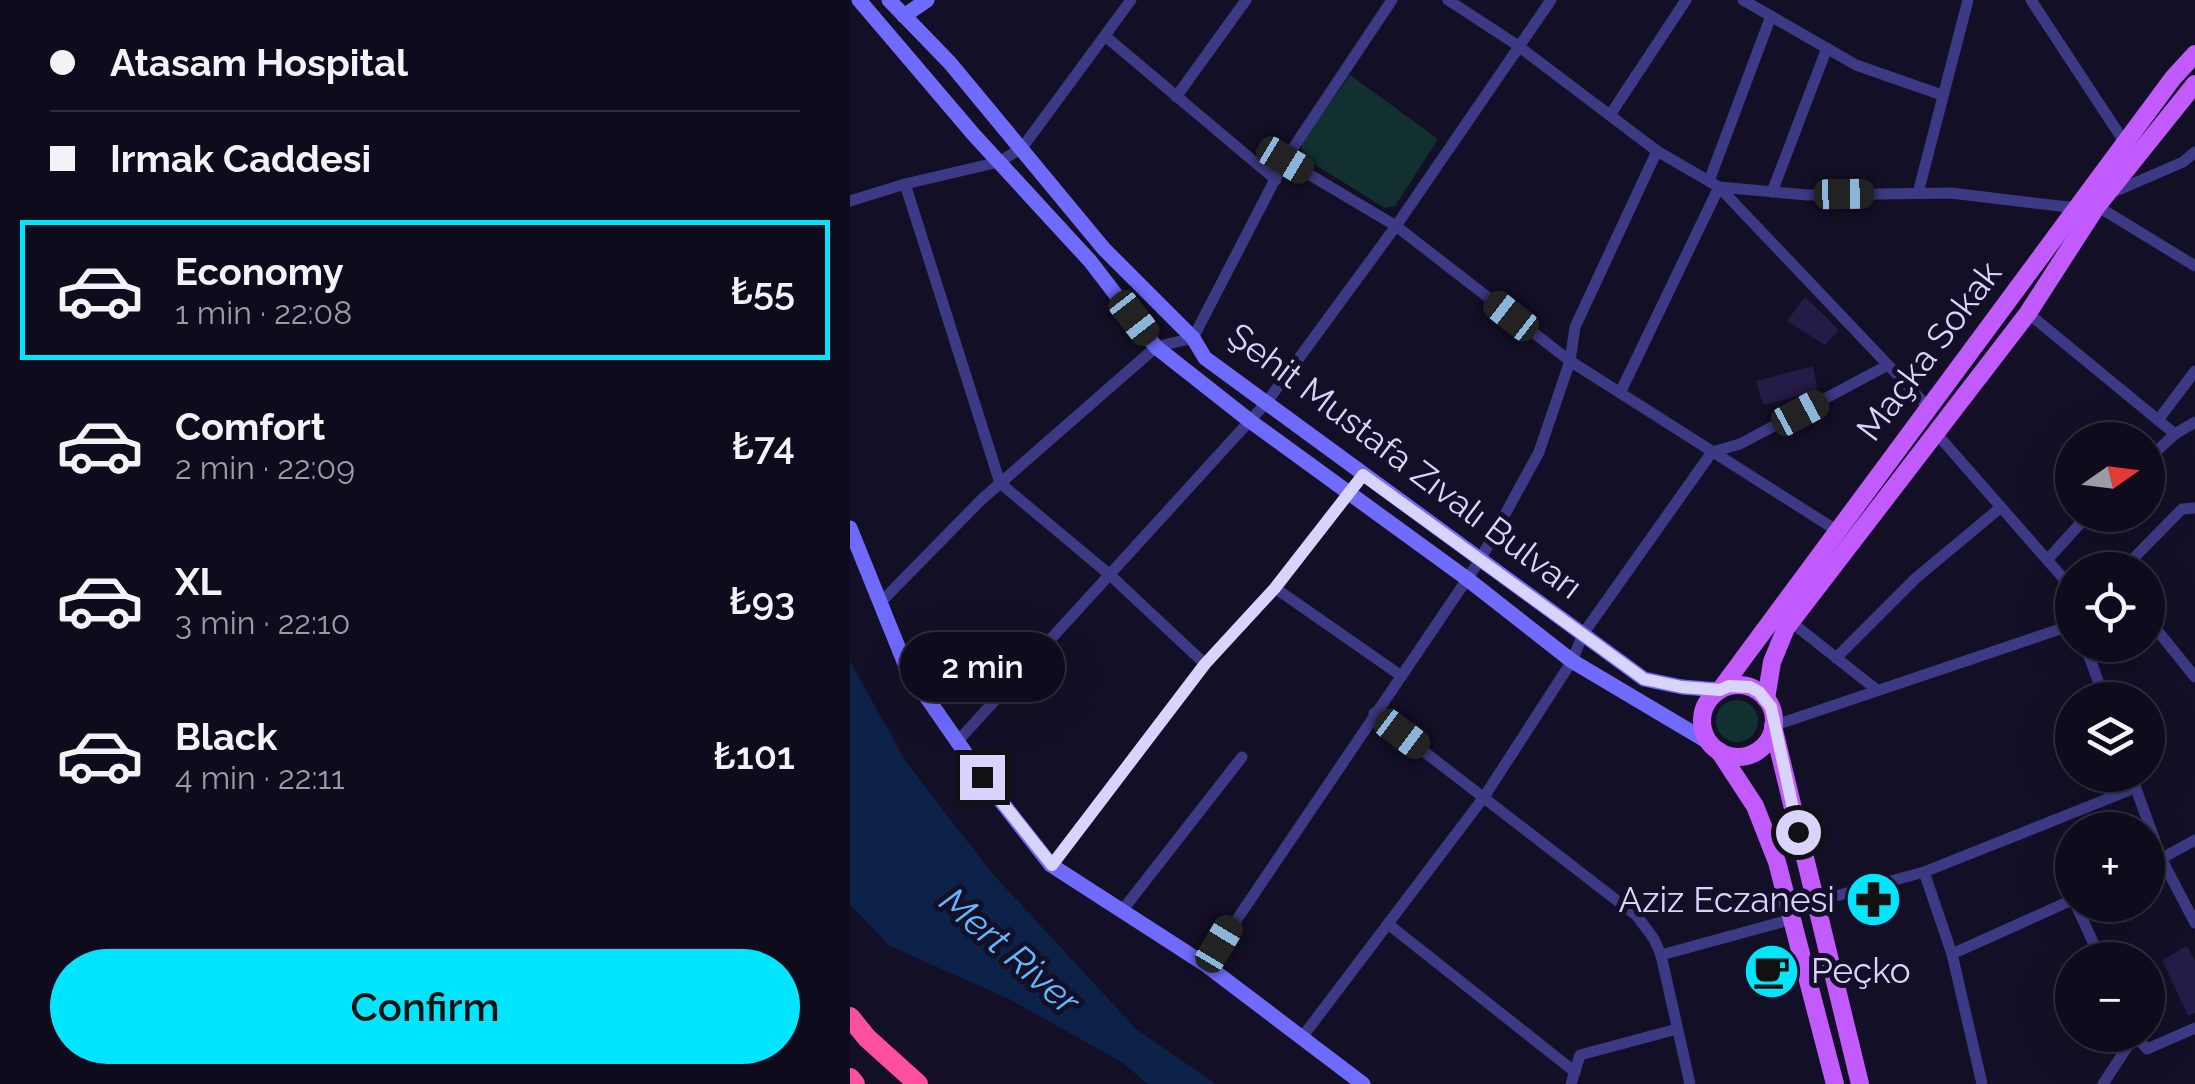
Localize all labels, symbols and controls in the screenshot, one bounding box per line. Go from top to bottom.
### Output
text: Atasam Hospital [110,40,408,85]
car [1252,132,1318,188]
text: Irmak Caddesi [110,136,371,181]
car [1814,178,1874,210]
icon: car [55,245,145,335]
text: Economy [175,249,344,294]
street label: Maçka Sokak [1848,253,2009,448]
text: ₺55 [731,268,795,313]
car [1104,285,1164,351]
car [1478,286,1544,346]
text: 1 min · 22:08 [175,294,352,331]
street label: Şehit Mustafa Zıvalı Bulvarı [1220,314,1590,607]
car [1766,386,1834,440]
icon: car [55,400,145,490]
text: Comfort [175,404,325,449]
north arrow [2055,422,2165,532]
map controls [2055,422,2165,1052]
text: ₺74 [732,423,795,468]
text: 2 min · 22:09 [175,449,355,486]
button: locate [2055,552,2165,662]
icon: car [55,555,145,645]
text: XL [175,559,222,604]
text: ₺93 [729,578,795,623]
text: 3 min · 22:10 [175,604,350,641]
callout: 2 min [899,632,1064,702]
text: 2 min [942,648,1023,685]
button: layers [2055,682,2165,792]
car [1369,704,1435,764]
icon: car [55,710,145,800]
text: Black [175,714,277,759]
text: ₺101 [713,733,795,778]
route end [960,755,1005,800]
text: 4 min · 22:11 [175,759,345,796]
route start [1776,810,1821,855]
button: + [2055,812,2165,922]
pharmacy icon: Aziz Eczanesi [1844,870,1904,930]
water label: Mert River [931,878,1091,1025]
place label: Aziz Eczanesi [1619,879,1835,920]
car [1191,911,1247,977]
cafe icon: Peçko [1742,941,1802,1001]
button: − [2055,942,2165,1052]
button: Confirm [50,949,800,1064]
place label: Peçko [1811,950,1911,991]

